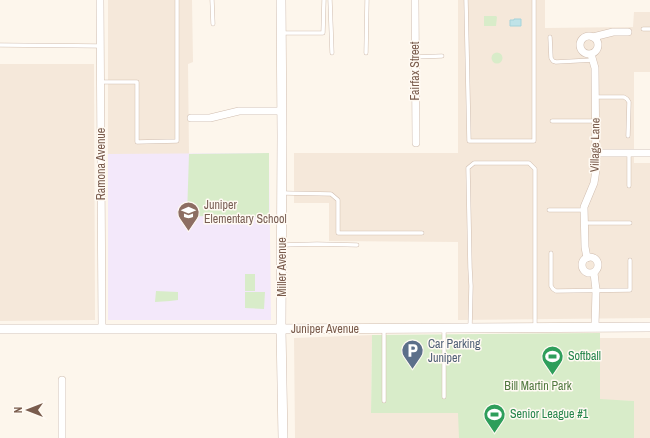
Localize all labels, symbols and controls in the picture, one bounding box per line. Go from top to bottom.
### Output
street label: Fairfax Street [407,41,423,101]
street label: Village Lane [587,118,603,172]
street label: Ramona Avenue [93,128,109,200]
place label: Juniper Elementary School [204,197,287,227]
school or university icon: Juniper Elementary School [176,199,202,232]
street label: Miller Avenue [274,237,290,297]
street label: Juniper Avenue [291,321,359,337]
place label: Car Parking Juniper [428,336,481,366]
parking icon: Car Parking Juniper [400,338,426,371]
sports icon: Softball [539,343,565,376]
place label: Softball [568,348,601,364]
park label: Bill Martin Park [504,378,572,394]
north arrow [8,390,48,430]
sports icon: Senior League #1 [482,401,508,434]
place label: Senior League #1 [510,406,589,422]
text: N [11,407,25,413]

